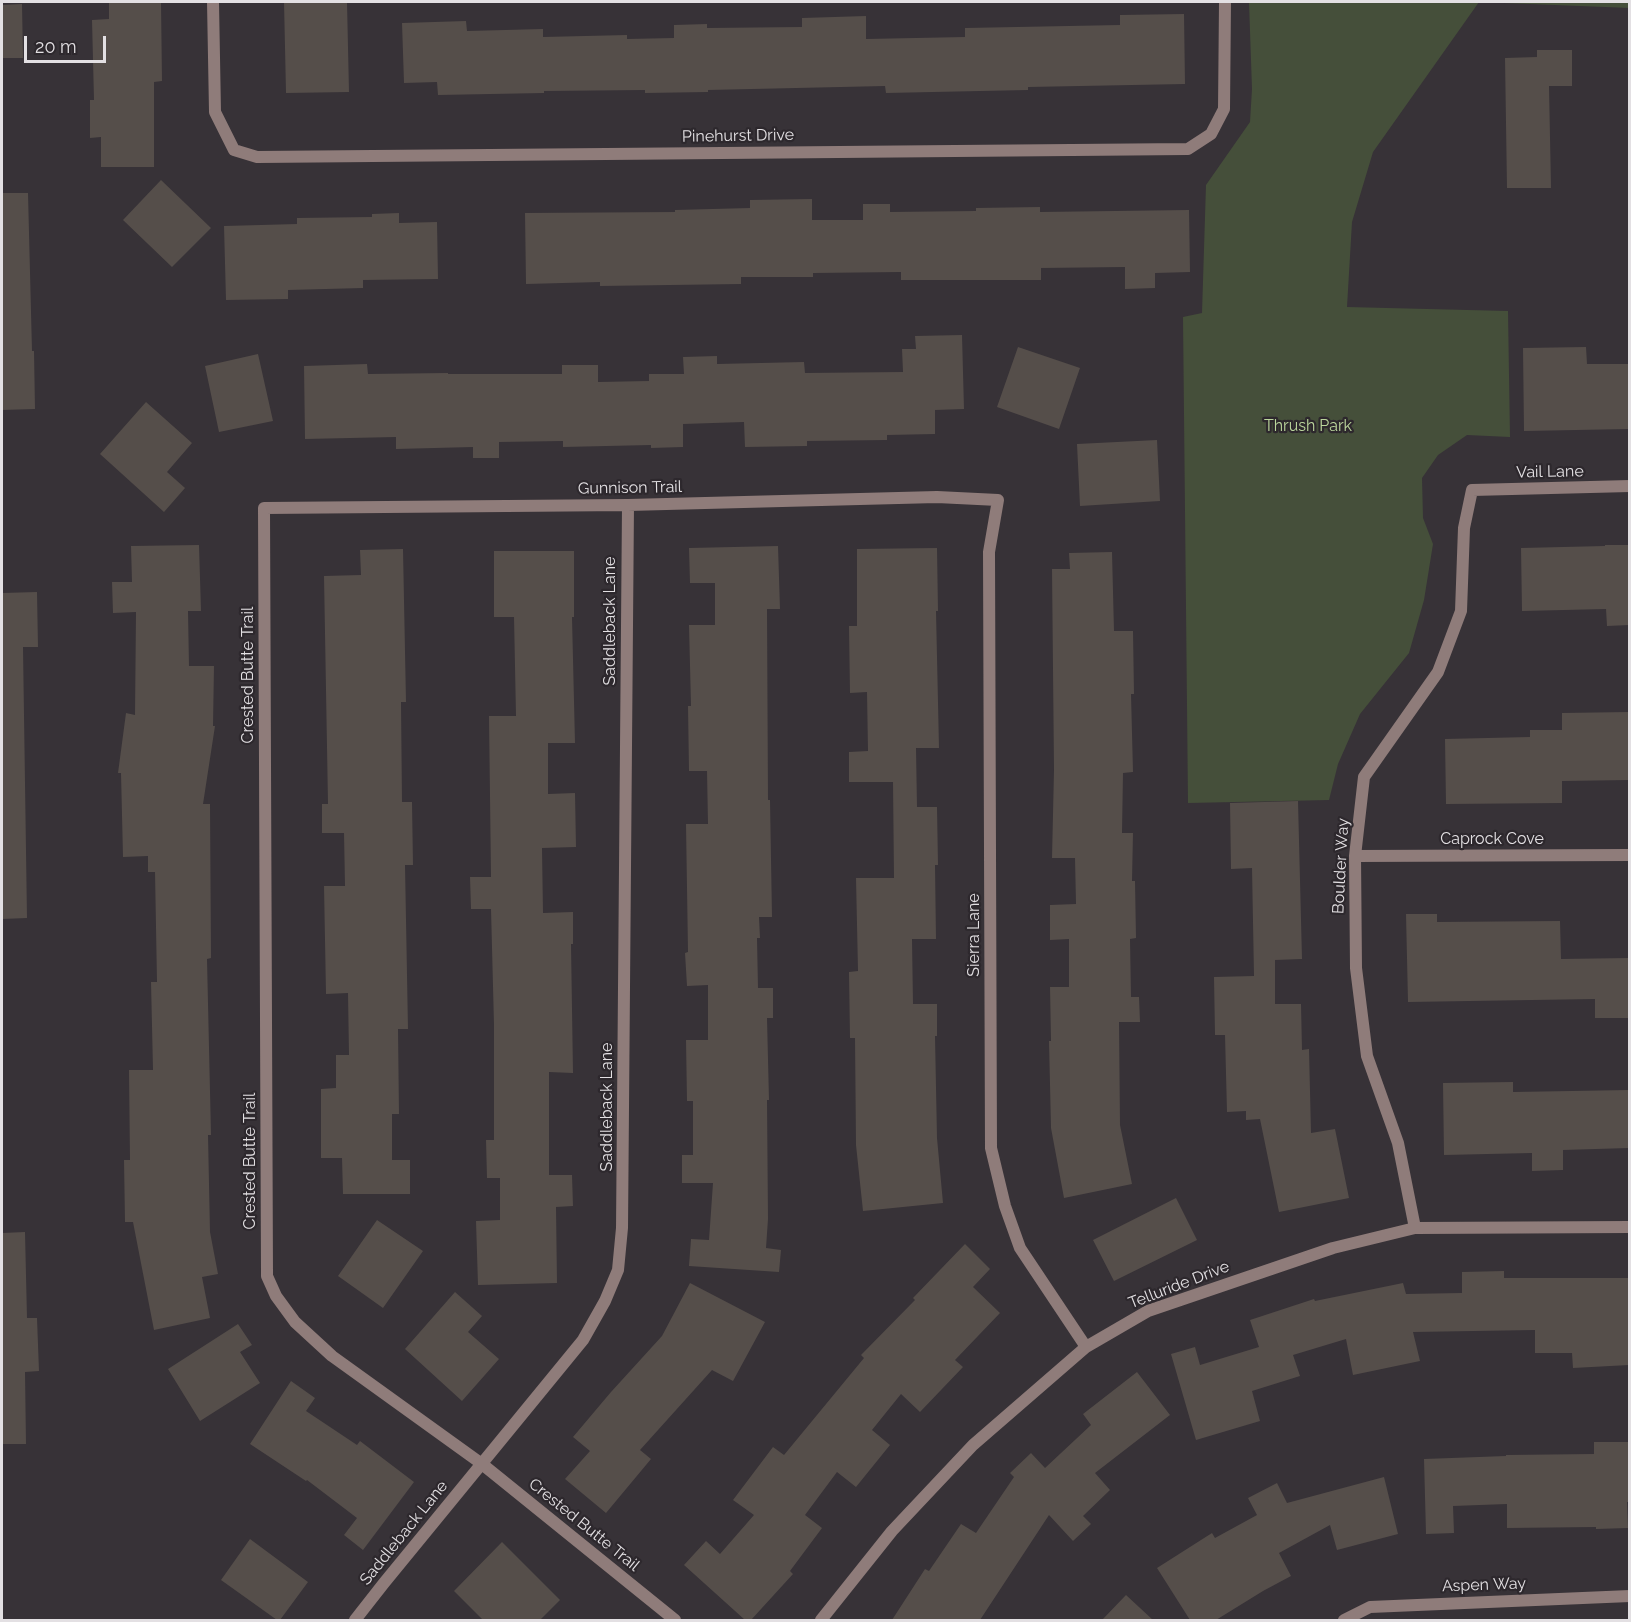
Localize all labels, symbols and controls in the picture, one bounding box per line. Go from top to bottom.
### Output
scale bar [27,24,110,62]
text: 20 m [35,36,77,57]
street label: Pinehurst Drive [682,125,794,147]
park label: Thrush Park [1264,416,1352,436]
street label: Vail Lane [1516,462,1584,482]
street label: Gunnison Trail [578,477,682,499]
street label: Saddleback Lane [600,557,620,685]
street label: Crested Butte Trail [238,607,258,743]
street label: Boulder Way [1329,818,1353,914]
street label: Caprock Cove [1440,829,1544,849]
street label: Sierra Lane [964,893,984,977]
street label: Saddleback Lane [597,1043,617,1171]
street label: Crested Butte Trail [240,1093,260,1229]
street label: Telluride Drive [1126,1257,1232,1313]
street label: Crested Butte Trail [525,1475,643,1575]
street label: Saddleback Lane [356,1477,452,1589]
street label: Aspen Way [1442,1574,1526,1596]

